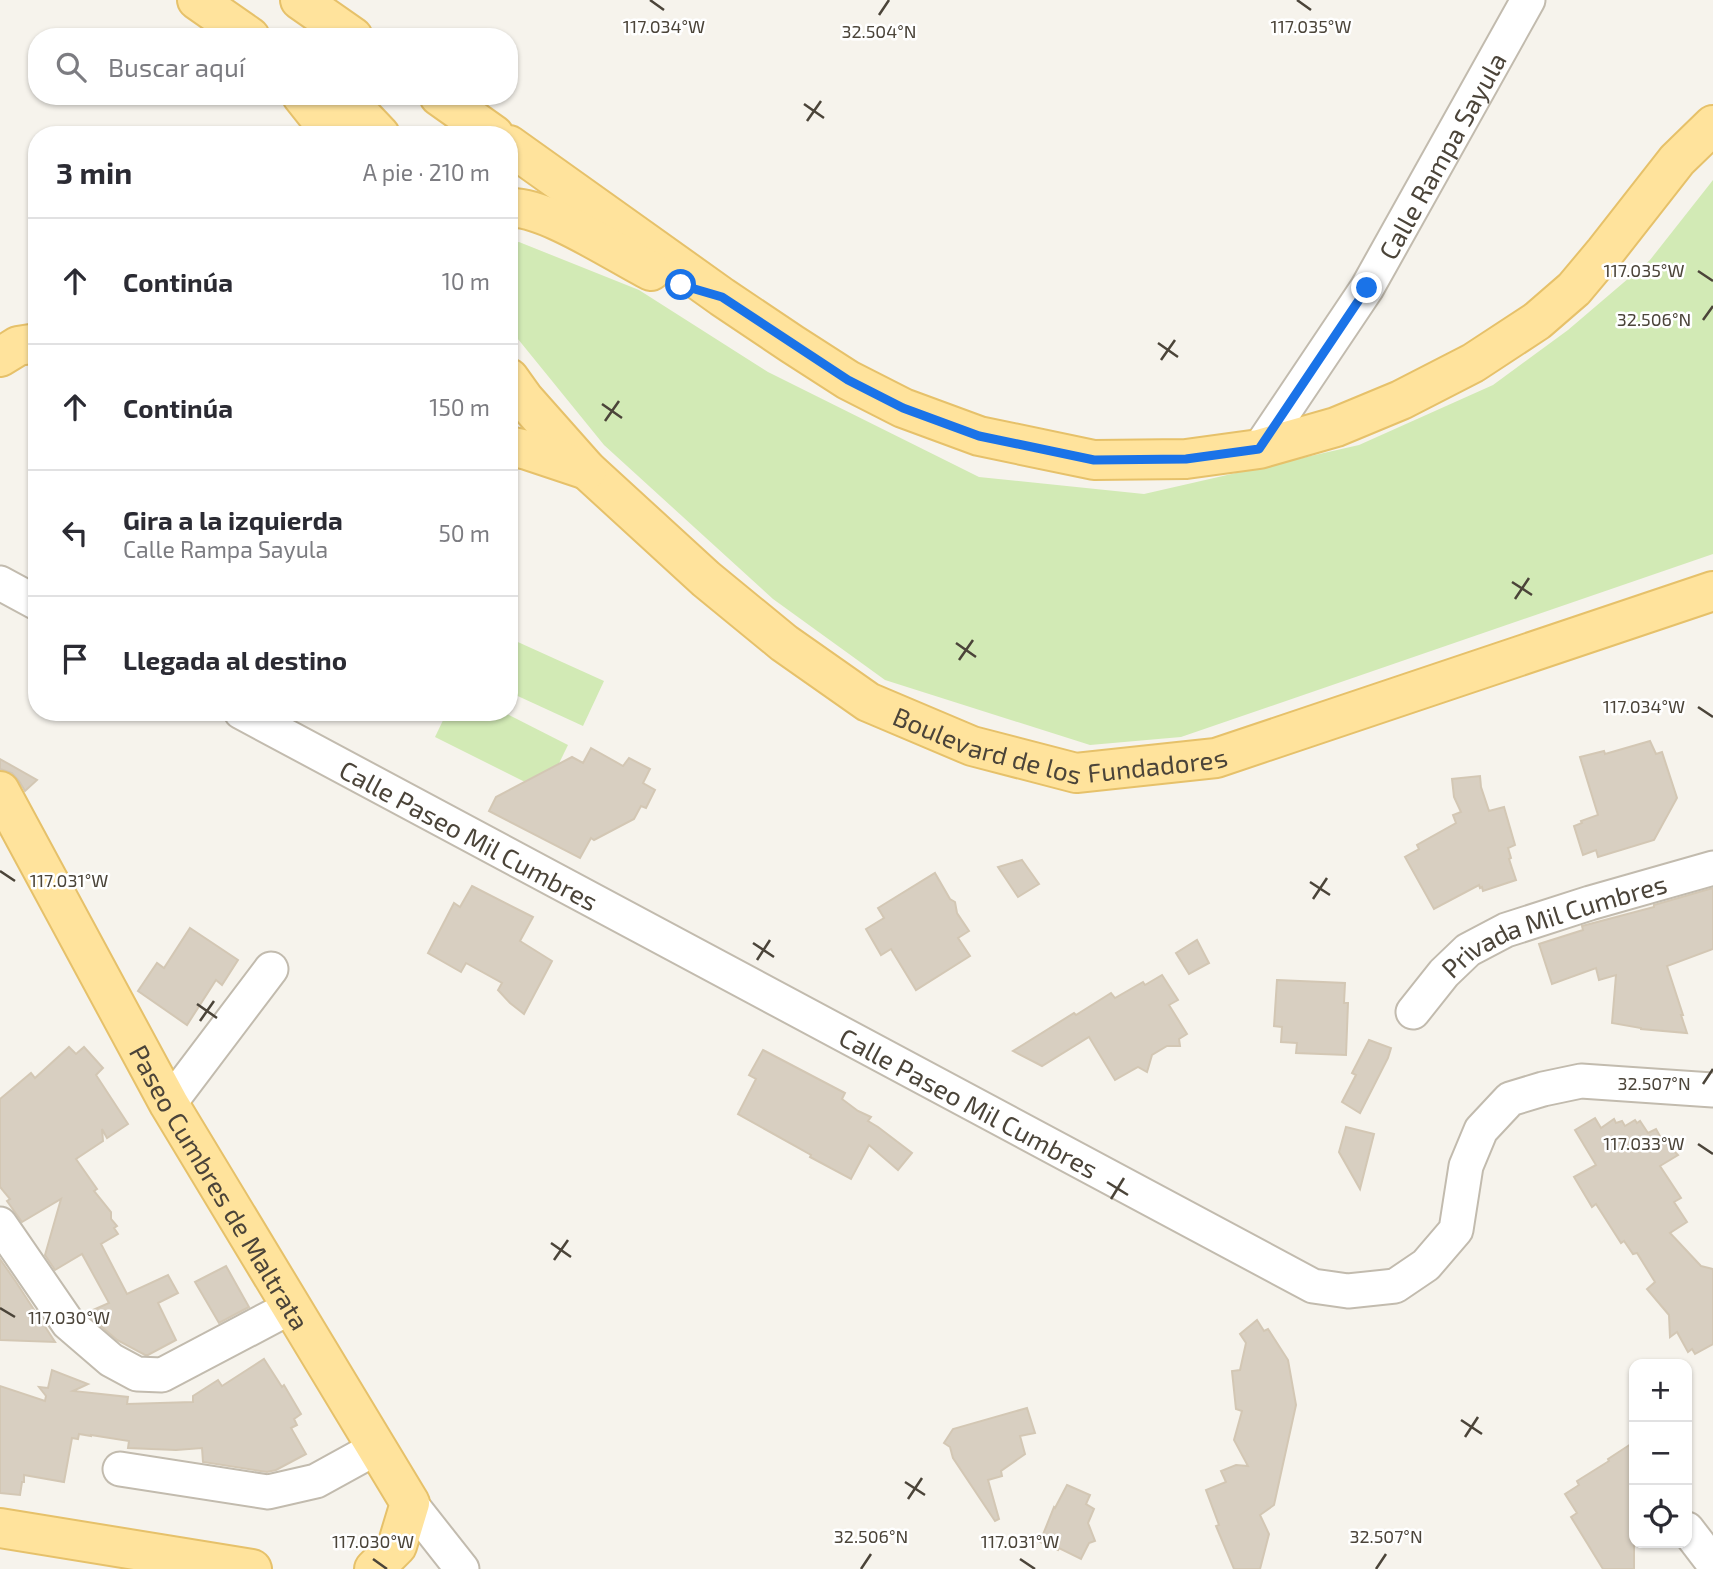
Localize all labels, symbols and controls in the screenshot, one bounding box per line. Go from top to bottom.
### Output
text: 117.034°W [623,15,705,37]
text: 117.035°W [1271,15,1351,37]
text: 32.504°N [841,20,917,42]
search box [28,28,518,105]
street label: Calle Rampa Sayula [1371,46,1511,264]
icon: search [52,48,90,86]
text: Buscar aquí [108,51,245,82]
text: 3 min [56,154,132,190]
text: A pie · 210 m [363,158,490,186]
text: 117.035°W [1604,259,1684,281]
icon: ahead [56,262,94,300]
text: Continúa [123,266,233,297]
text: 10 m [442,267,490,295]
route start [665,269,696,300]
route end [1351,272,1382,303]
text: 32.506°N [1617,308,1691,330]
icon: ahead [56,388,94,426]
text: Continúa [123,392,233,423]
text: 150 m [429,393,490,421]
text: Gira a la izquierda [123,504,343,535]
icon: left [56,514,94,552]
text: 50 m [439,519,490,547]
text: Calle Rampa Sayula [123,535,328,563]
icon: arrive [56,640,94,678]
text: Llegada al destino [123,644,347,675]
text: 117.034°W [1603,695,1685,717]
street label: Boulevard de los Fundadores [889,699,1231,789]
street label: Calle Paseo Mil Cumbres [335,753,604,916]
street label: Privada Mil Cumbres [1434,867,1670,983]
text: 117.031°W [30,869,108,891]
street label: Calle Paseo Mil Cumbres [835,1020,1104,1184]
street label: Paseo Cumbres de Maltrata [124,1039,317,1335]
text: 32.507°N [1617,1072,1691,1094]
text: 117.033°W [1603,1132,1685,1154]
text: 117.030°W [28,1306,110,1328]
map controls [1629,1359,1692,1548]
button: + [1629,1359,1692,1422]
button: − [1629,1422,1692,1485]
button: locate [1629,1485,1692,1548]
text: 32.506°N [834,1525,908,1547]
text: 32.507°N [1349,1525,1423,1547]
text: 117.030°W [332,1530,414,1552]
text: 117.031°W [981,1530,1059,1552]

